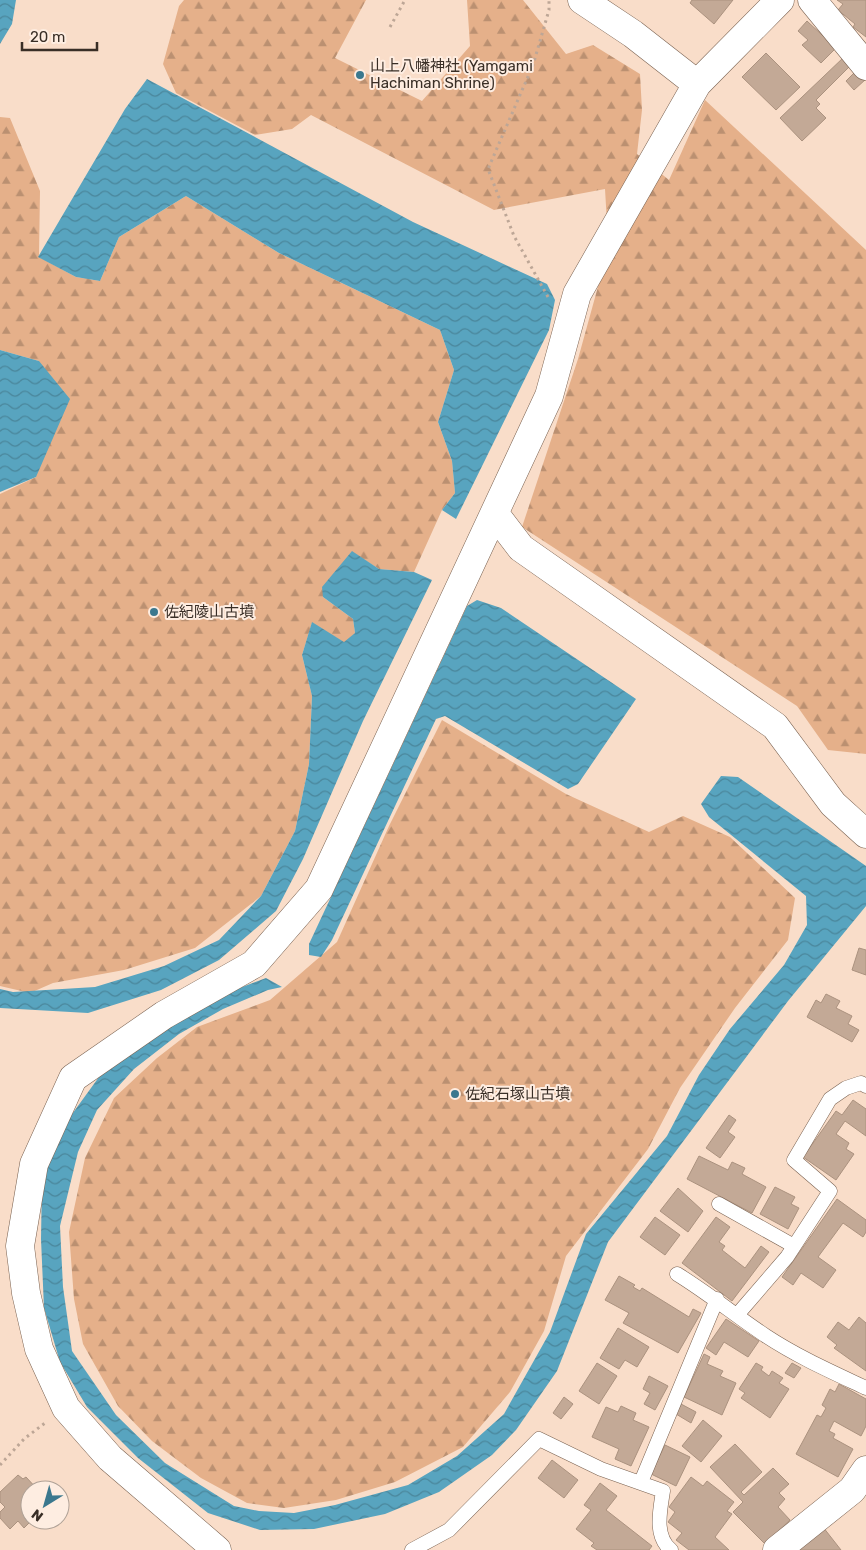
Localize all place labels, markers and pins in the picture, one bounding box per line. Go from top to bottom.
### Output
place label: 山上八幡神社 (Yamgami Hachiman Shrine) [370,57,533,92]
marker: 山上八幡神社 (Yamgami Hachiman Shrine) [354,69,366,81]
place label: 佐紀陵山古墳 [164,603,254,621]
marker: 佐紀陵山古墳 [148,606,160,618]
place label: 佐紀石塚山古墳 [465,1085,570,1103]
marker: 佐紀石塚山古墳 [449,1088,461,1100]

